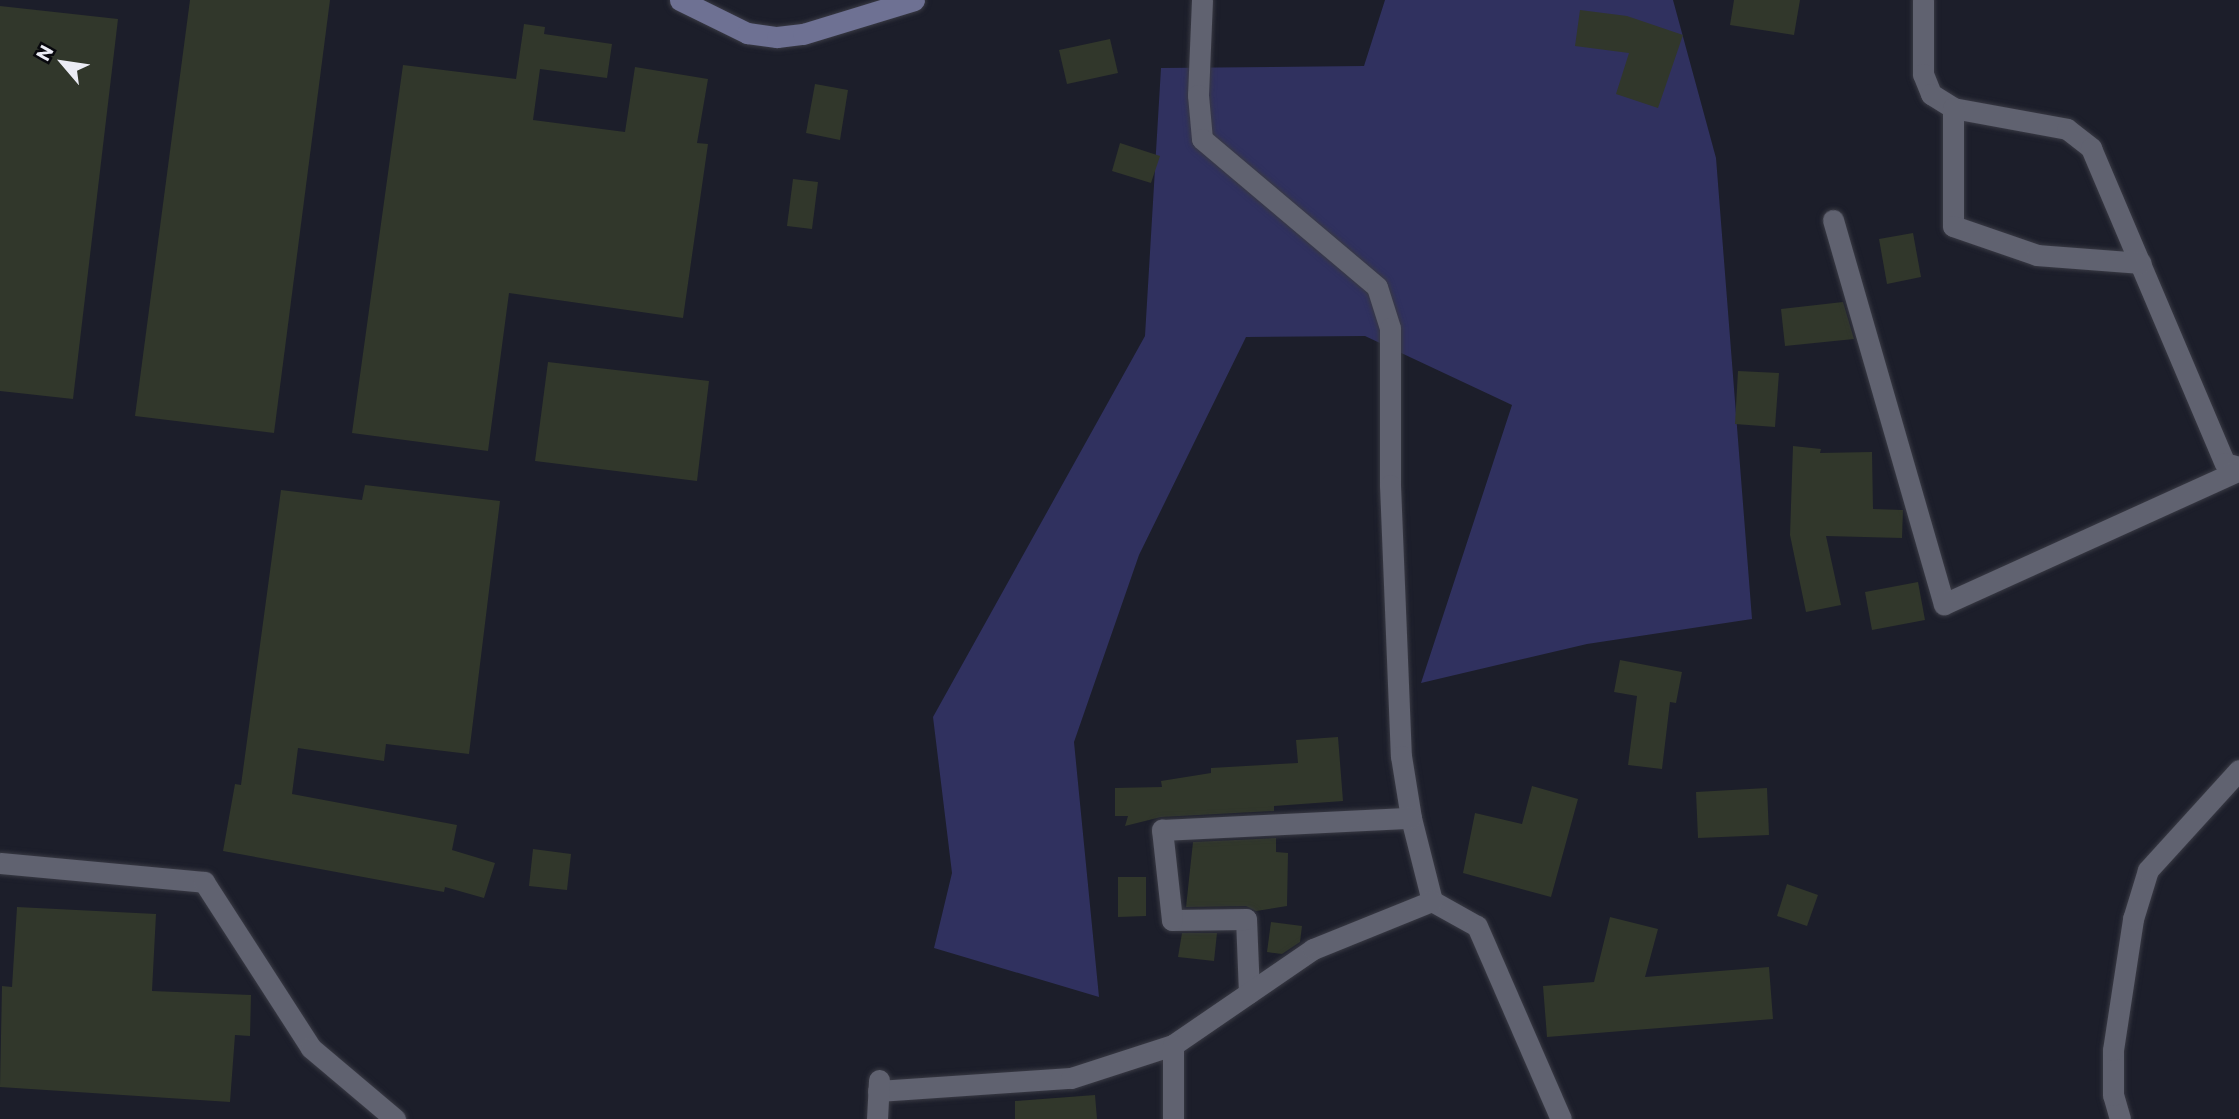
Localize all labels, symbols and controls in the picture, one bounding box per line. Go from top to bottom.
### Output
north arrow [28,28,98,98]
text: N [31,41,58,64]

